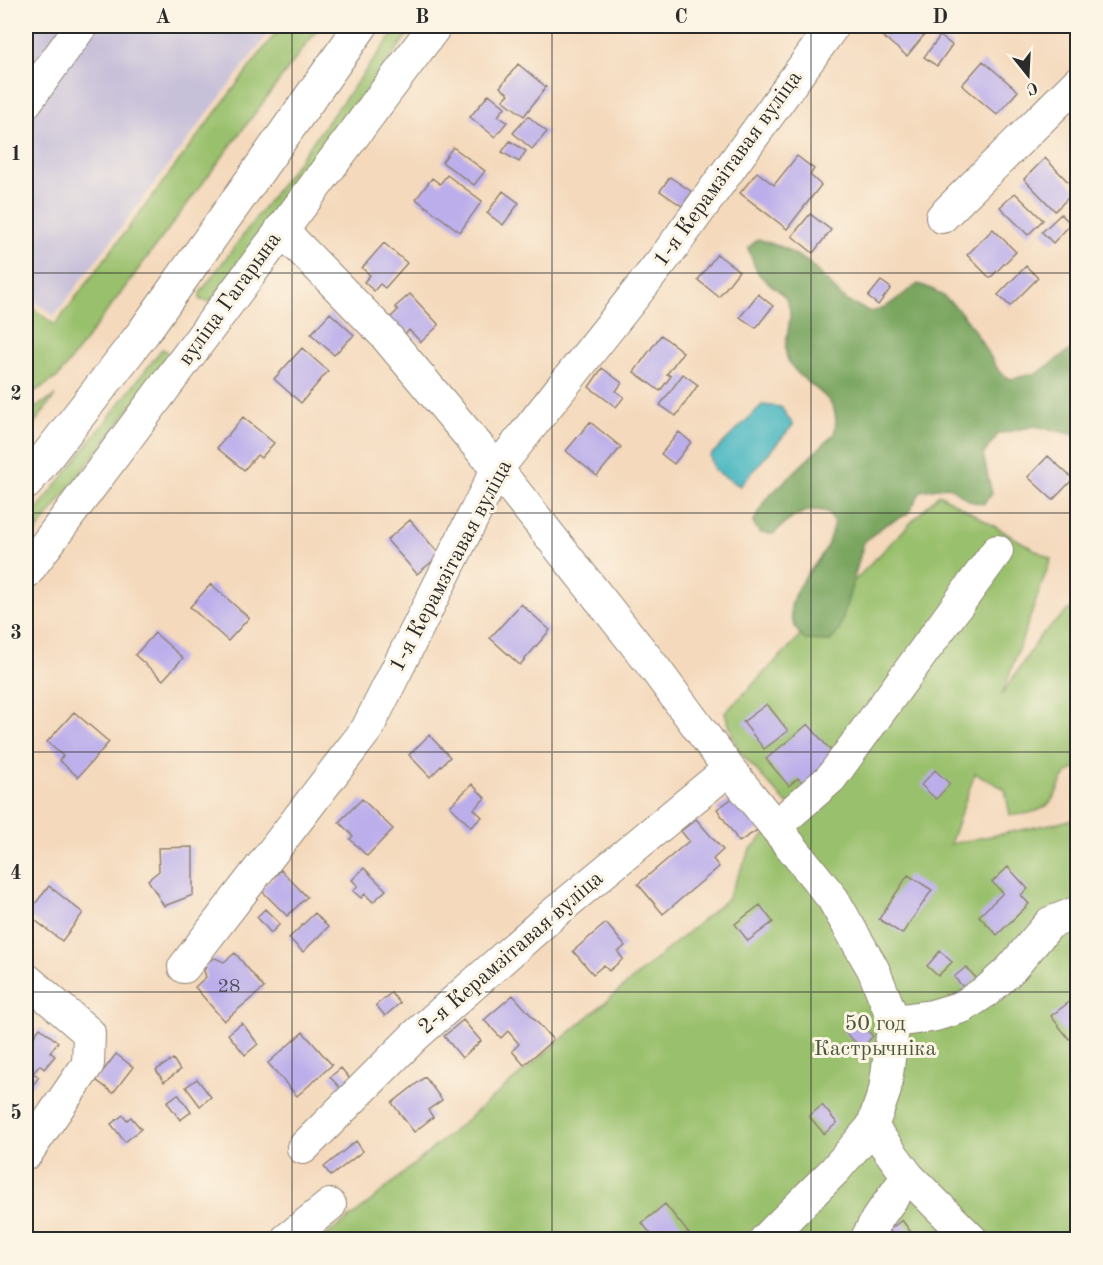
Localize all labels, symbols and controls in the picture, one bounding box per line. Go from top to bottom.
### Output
text: A [155,8,171,28]
text: B [415,8,429,28]
text: C [674,8,688,28]
text: D [932,8,948,28]
north arrow [998,45,1058,105]
street label: 1-я Керамзітавая вуліца [650,67,806,271]
text: С [1025,78,1040,97]
text: 1 [10,145,22,165]
street label: вуліца Гагарына [175,228,286,370]
text: 2 [10,385,22,405]
street label: 1-я Керамзітавая вуліца [386,456,516,675]
text: 3 [10,624,22,644]
text: 4 [10,864,22,884]
street label: 2-я Керамзітавая вуліца [415,867,607,1039]
house number: 28 [217,977,241,997]
park label: 50 год Кастрычніка [814,1013,936,1060]
text: 5 [10,1103,22,1124]

